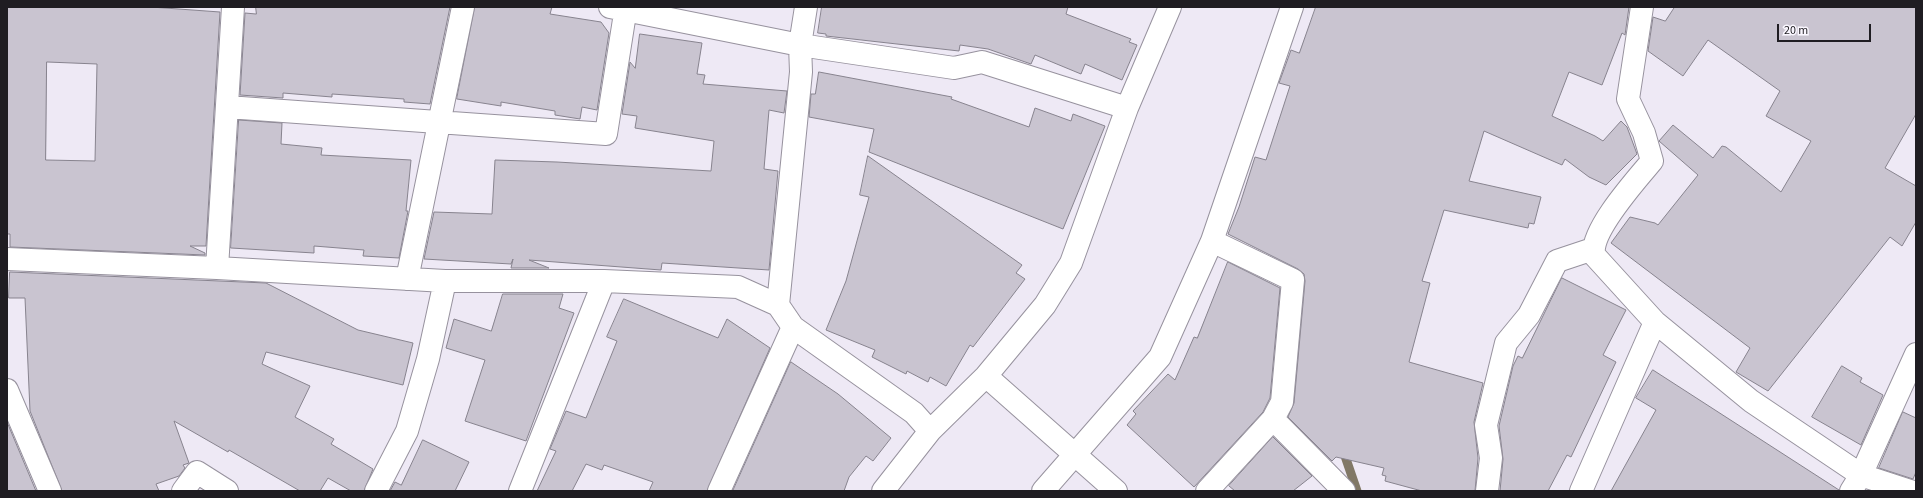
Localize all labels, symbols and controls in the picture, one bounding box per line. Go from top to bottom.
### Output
scale bar [1779,16,1873,42]
text: 20 m [1784,22,1808,39]

